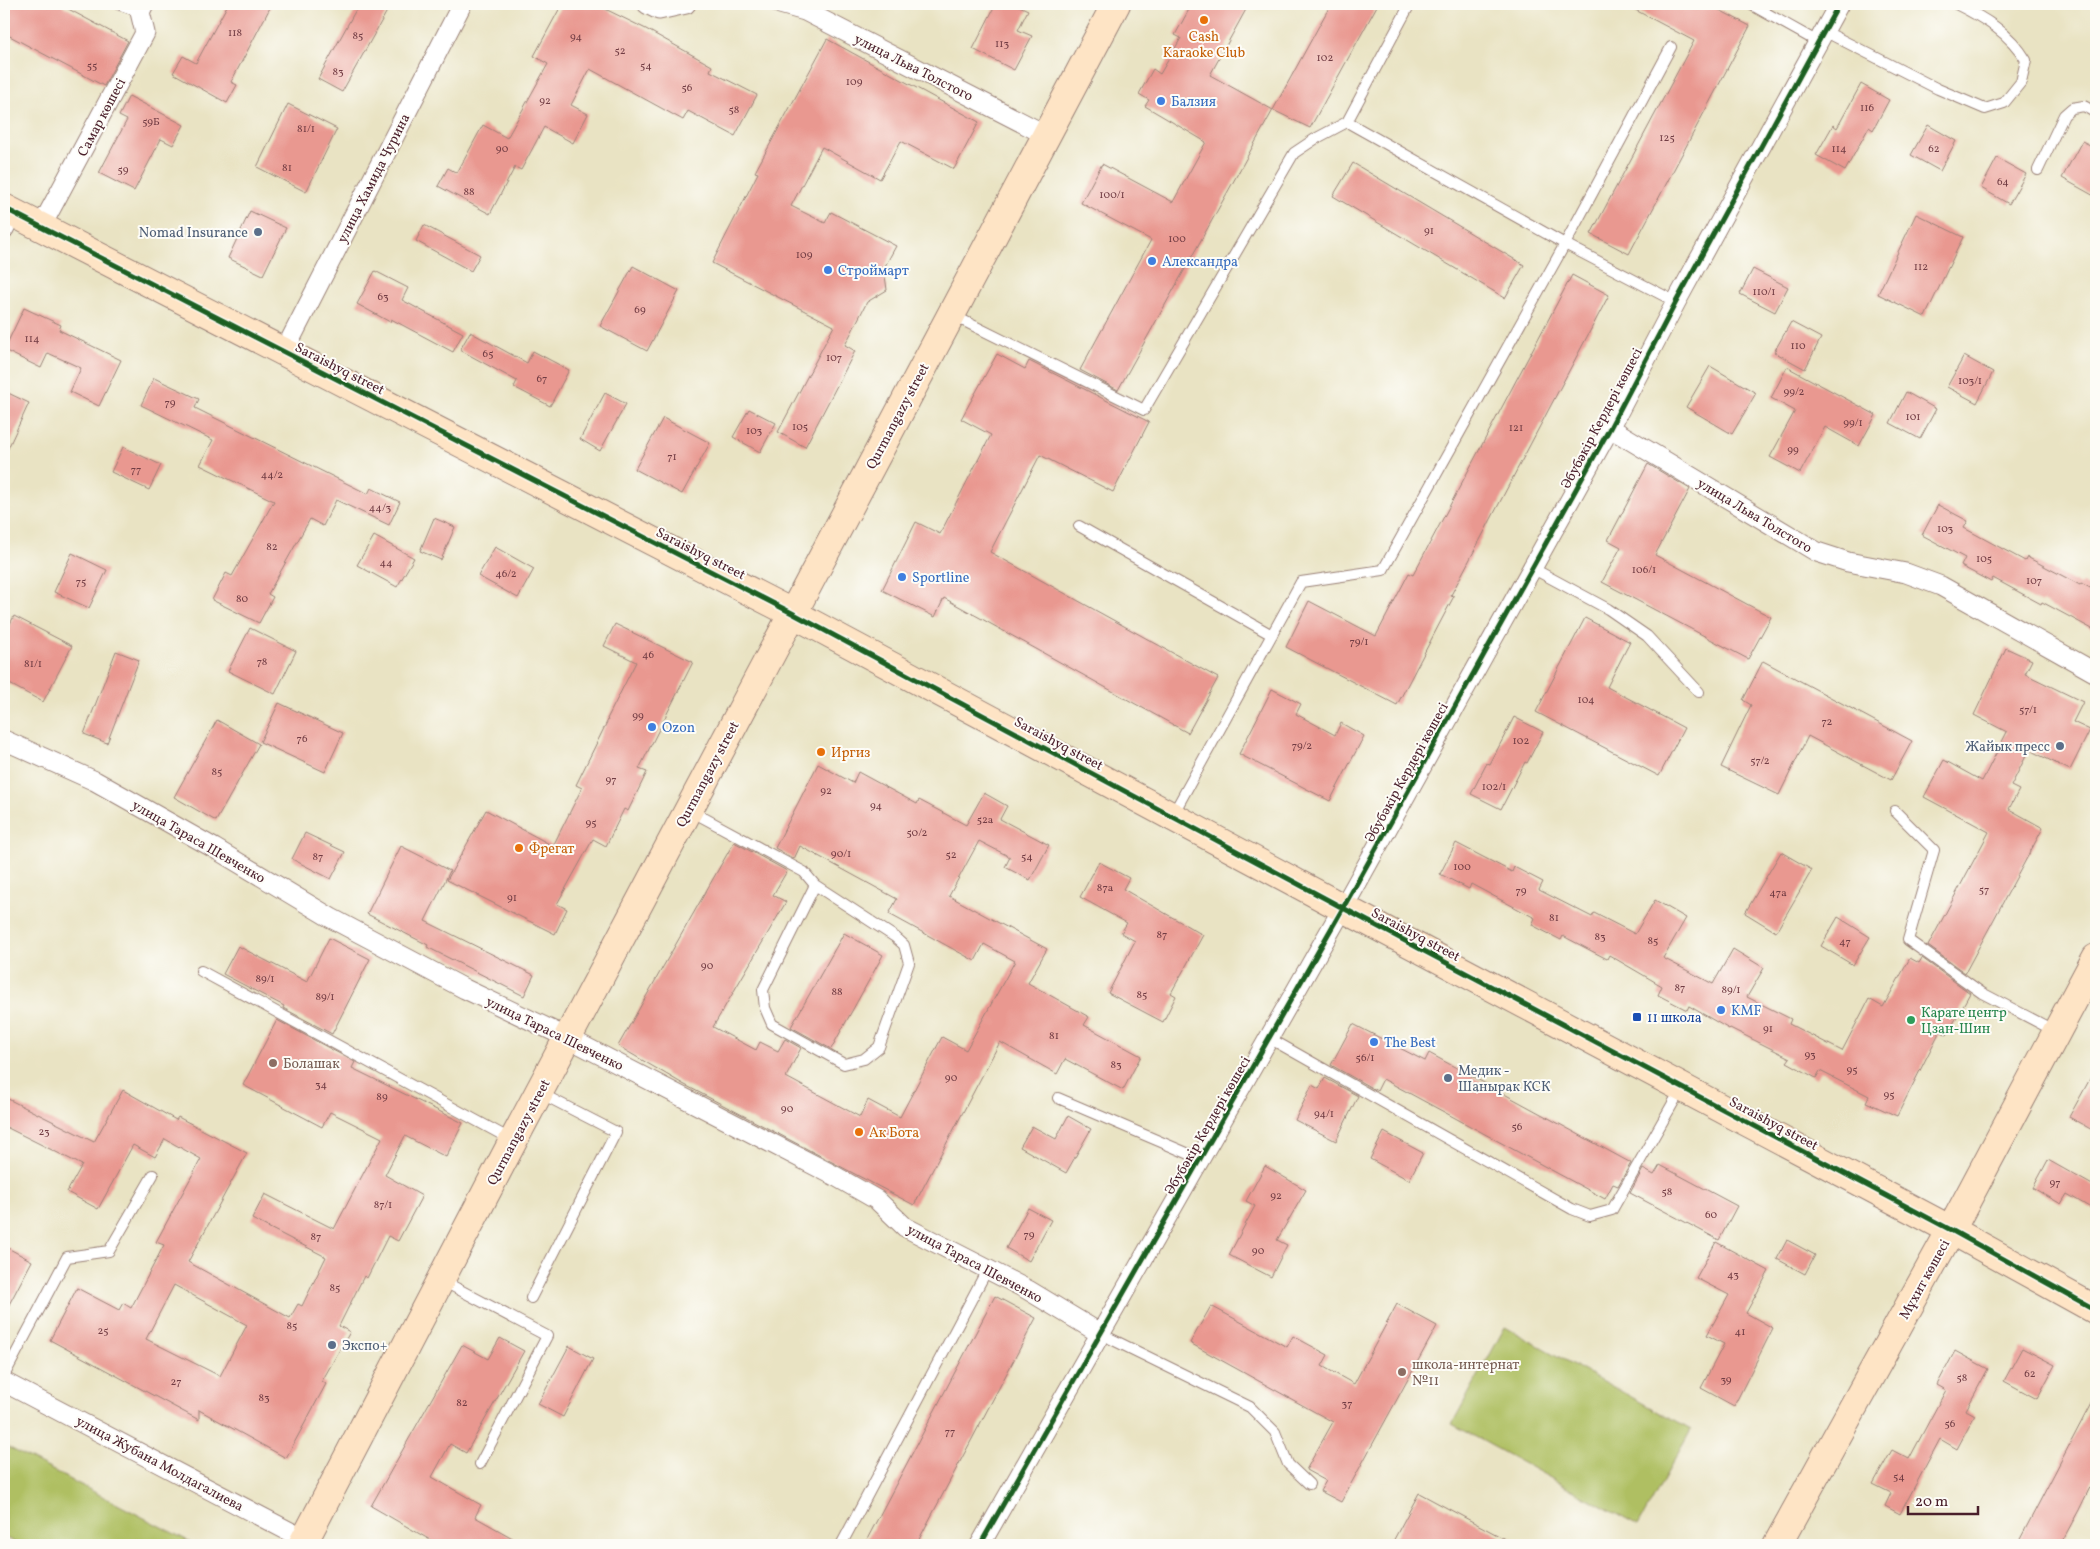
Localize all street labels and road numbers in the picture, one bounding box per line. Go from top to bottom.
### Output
street label: улица Льва Толстого [851,30,976,107]
street label: Самар көшесі [74,75,131,160]
street label: улица Хамида Чурина [333,111,415,247]
street label: Saraishyq street [291,339,388,400]
street label: Әбубәкір Кердері көшесі [1557,345,1648,492]
street label: Qurmangazy street [862,360,934,473]
street label: улица Льва Толстого [1693,474,1815,558]
street label: Saraishyq street [652,524,749,585]
street label: Әбубәкір Кердері көшесі [1361,700,1454,846]
street label: Saraishyq street [1010,713,1106,776]
street label: Qurmangazy street [672,718,744,831]
street label: улица Тараса Шевченко [128,796,268,888]
street label: Saraishyq street [1367,904,1463,967]
street label: улица Тараса Шевченко [482,993,626,1076]
street label: Әбубәкір Кердері көшесі [1161,1053,1256,1198]
street label: Qurmangazy street [483,1076,555,1189]
street label: Saraishyq street [1725,1093,1821,1156]
street label: улица Тараса Шевченко [903,1220,1045,1308]
street label: Мұхит көшесі [1895,1236,1955,1323]
street label: улица Жубана Молдагалиева [72,1412,246,1517]

